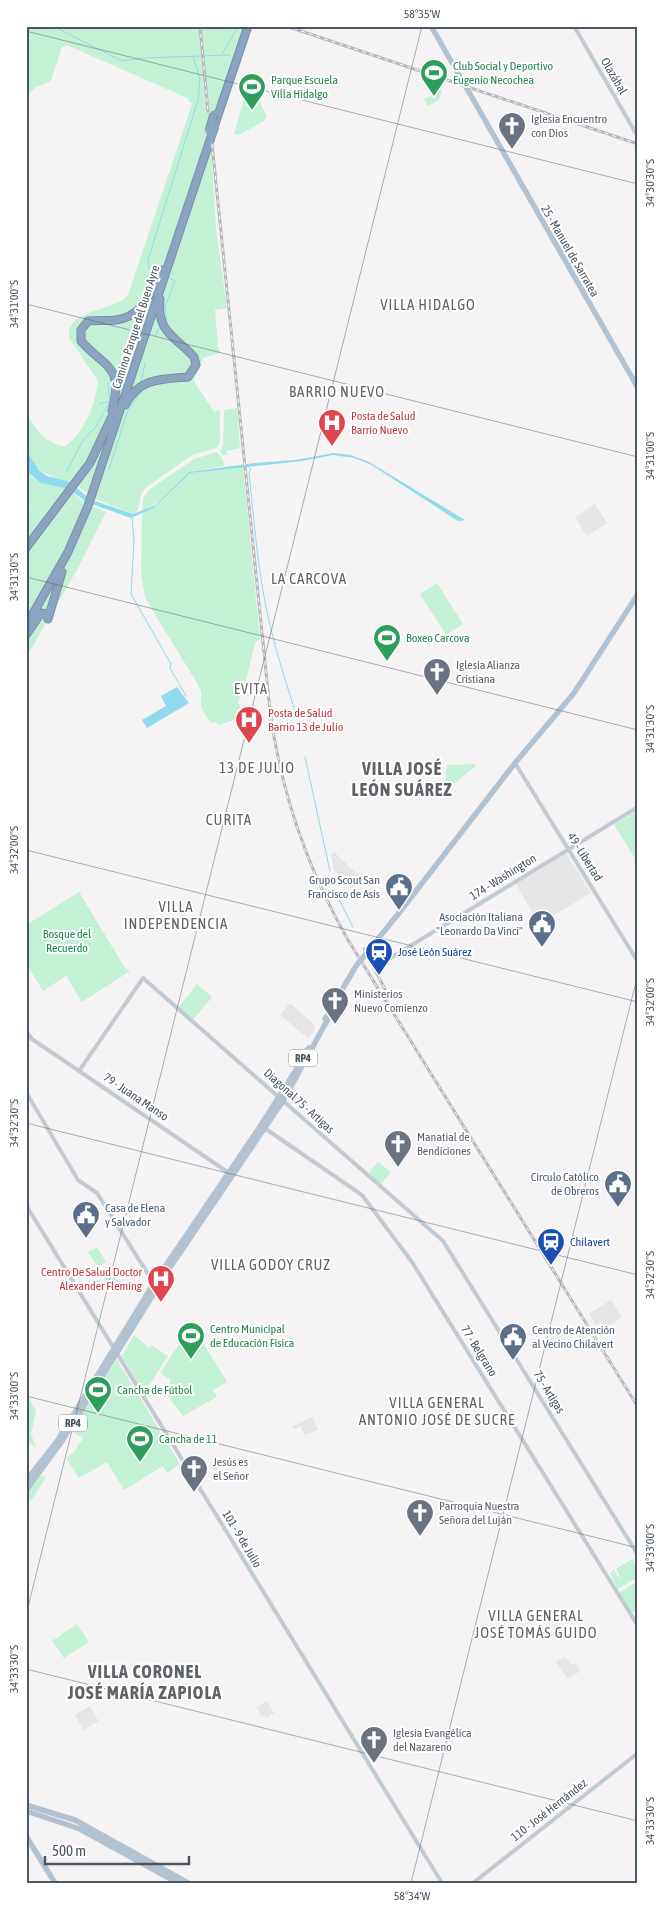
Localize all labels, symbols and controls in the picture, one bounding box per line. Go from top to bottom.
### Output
text: 58°35'W [404,7,441,21]
street label: Olazábal [598,55,630,98]
sports icon: Club Social y Deportivo Eugenio Necochea [419,58,449,97]
place label: Club Social y Deportivo Eugenio Necochea [453,59,554,87]
sports icon: Parque Escuela Villa Hidalgo [237,72,267,111]
place label: Parque Escuela Villa Hidalgo [271,73,338,101]
church icon: Iglesia Encuentro con Dios [497,111,527,150]
place label: Iglesia Encuentro con Dios [531,112,607,140]
text: 34°30'30"S [643,159,657,207]
street label: 25 - Manuel de Sarratea [538,203,602,299]
street label: Camino Parque del Buen Ayre [109,263,163,391]
text: 34°31'00"S [7,280,21,328]
district label: VILLA HIDALGO [380,296,476,313]
district label: BARRIO NUEVO [289,383,385,400]
hospital icon: Posta de Salud Barrio Nuevo [317,408,347,447]
place label: Posta de Salud Barrio Nuevo [351,409,415,437]
text: 34°31'00"S [643,432,657,480]
text: 34°31'30"S [7,553,21,601]
district label: LA CARCOVA [271,570,347,587]
sports icon: Boxeo Carcova [372,623,402,662]
place label: Boxeo Carcova [406,631,470,645]
church icon: Iglesia Alianza Cristiana [422,657,452,696]
place label: Iglesia Alianza Cristiana [456,658,520,686]
district label: EVITA [234,681,268,697]
hospital icon: Posta de Salud Barrio 13 de Julio [234,705,264,744]
text: 34°31'30"S [643,705,657,753]
place label: Posta de Salud Barrio 13 de Julio [268,706,344,734]
district label: VILLA JOSÉ LEÓN SUÁREZ [352,758,453,800]
district label: 13 DE JULIO [219,759,295,776]
district label: CURITA [206,811,252,828]
text: 34°32'00"S [7,826,21,874]
street label: 49 - Libertad [565,830,605,884]
street label: 174 - Washington [467,851,539,903]
public building icon: Grupo Scout San Francisco de Asís [384,872,414,911]
place label: Grupo Scout San Francisco de Asís [308,873,380,901]
district label: VILLA INDEPENDENCIA [124,898,228,932]
public building icon: Asociación Italiana "Leonardo Da Vinci" [527,909,557,948]
place label: Asociación Italiana "Leonardo Da Vinci" [436,910,523,938]
park label: Bosque del Recuerdo [43,927,92,955]
station icon: José León Suárez [364,937,394,976]
place label: José León Suárez [398,945,472,959]
text: 34°32'00"S [643,978,657,1026]
church icon: Ministerios Nuevo Comienzo [320,986,350,1025]
place label: Ministerios Nuevo Comienzo [354,987,428,1015]
road number: RP4 [289,1050,317,1066]
street label: Diagonal 75 - Artigas [261,1066,337,1136]
street label: 79 - Juana Manso [101,1070,171,1124]
text: 34°32'30"S [7,1099,21,1147]
church icon: Manatial de Bendiciones [383,1129,413,1168]
place label: Manatial de Bendiciones [417,1130,471,1158]
public building icon: Círculo Católico de Obreros [603,1169,633,1208]
place label: Círculo Católico de Obreros [531,1170,599,1198]
public building icon: Casa de Elena y Salvador [71,1200,101,1239]
place label: Casa de Elena y Salvador [105,1201,165,1229]
station icon: Chilavert [536,1227,566,1266]
place label: Chilavert [570,1235,610,1249]
text: 34°32'30"S [643,1251,657,1299]
district label: VILLA GODOY CRUZ [211,1256,331,1273]
hospital icon: Centro De Salud Doctor Alexander Fleming [146,1264,176,1303]
place label: Centro De Salud Doctor Alexander Fleming [41,1265,143,1293]
sports icon: Centro Municipal de Educación Física [176,1321,206,1360]
place label: Centro Municipal de Educación Física [210,1322,294,1350]
public building icon: Centro de Atención al Vecino Chilavert [498,1322,528,1361]
street label: 77 - Belgrano [458,1323,500,1379]
place label: Centro de Atención al Vecino Chilavert [532,1323,615,1351]
street label: 75 - Artigas [530,1368,568,1416]
text: 34°33'00"S [7,1372,21,1420]
sports icon: Cancha de Fútbol [83,1375,113,1414]
place label: Cancha de Fútbol [117,1383,193,1397]
district label: VILLA GENERAL ANTONIO JOSÉ DE SUCRE [359,1394,515,1428]
road number: RP4 [59,1415,87,1432]
sports icon: Cancha de 11 [125,1424,155,1463]
place label: Cancha de 11 [159,1432,218,1446]
church icon: Jesús es el Señor [179,1454,209,1493]
place label: Jesús es el Señor [213,1455,249,1483]
church icon: Parroquia Nuestra Señora del Luján [405,1498,435,1537]
place label: Parroquia Nuestra Señora del Luján [439,1499,519,1527]
street label: 101 - 9 de Julio [219,1508,265,1571]
text: 34°33'00"S [643,1524,657,1572]
district label: VILLA GENERAL JOSÉ TOMÁS GUIDO [475,1607,597,1641]
text: 34°33'30"S [7,1645,21,1693]
district label: VILLA CORONEL JOSÉ MARÍA ZAPIOLA [67,1661,222,1703]
church icon: Iglesia Evangélica del Nazareno [359,1725,389,1764]
place label: Iglesia Evangélica del Nazareno [393,1726,472,1754]
street label: 110 - José Hernández [508,1776,590,1844]
text: 34°33'30"S [643,1797,657,1845]
scale bar [45,1834,189,1866]
text: 500 m [52,1842,86,1859]
text: 58°34'W [394,1889,431,1903]

